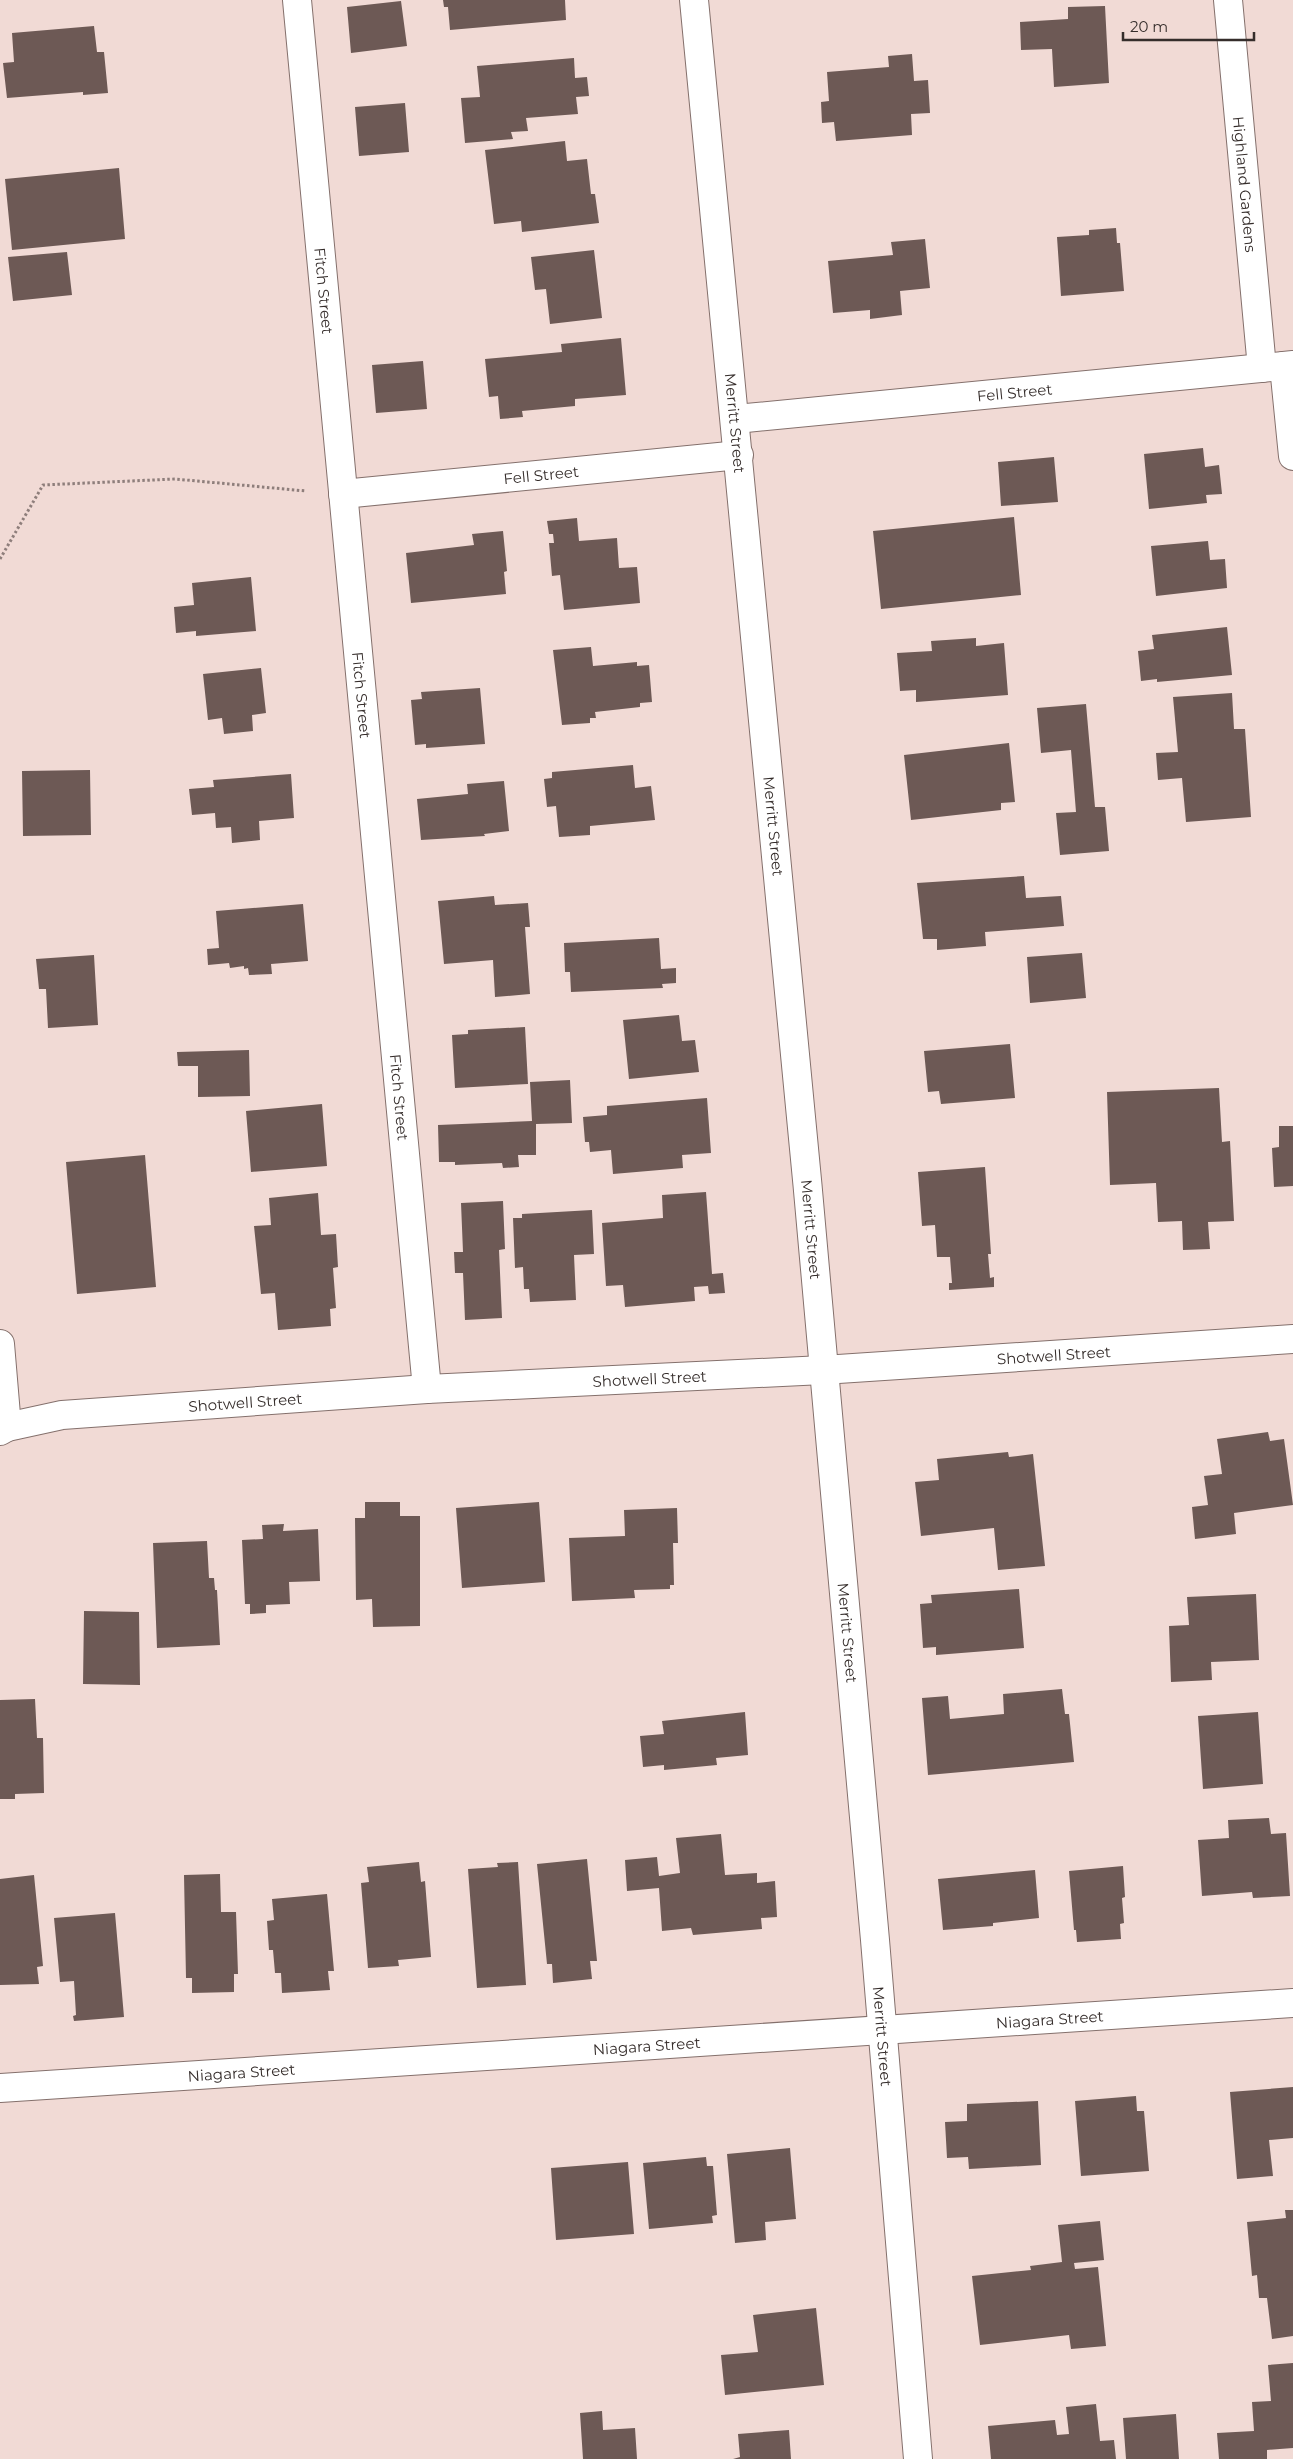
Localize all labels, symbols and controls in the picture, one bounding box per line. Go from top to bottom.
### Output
scale bar [1123,10,1254,42]
text: 20 m [1130,17,1168,36]
street label: Highland Gardens [1229,115,1261,253]
street label: Fitch Street [311,247,338,335]
street label: Merritt Street [721,372,750,474]
street label: Fell Street [976,379,1053,405]
street label: Fell Street [502,461,580,488]
street label: Fitch Street [349,651,376,739]
street label: Merritt Street [760,775,788,877]
street label: Fitch Street [386,1053,413,1141]
street label: Merritt Street [798,1179,826,1280]
street label: Shotwell Street [996,1342,1111,1368]
street label: Shotwell Street [592,1366,707,1391]
street label: Shotwell Street [188,1388,303,1415]
street label: Merritt Street [834,1582,862,1684]
street label: Merritt Street [869,1985,896,2087]
street label: Niagara Street [995,2006,1104,2032]
street label: Niagara Street [592,2032,701,2059]
street label: Niagara Street [187,2059,296,2085]

